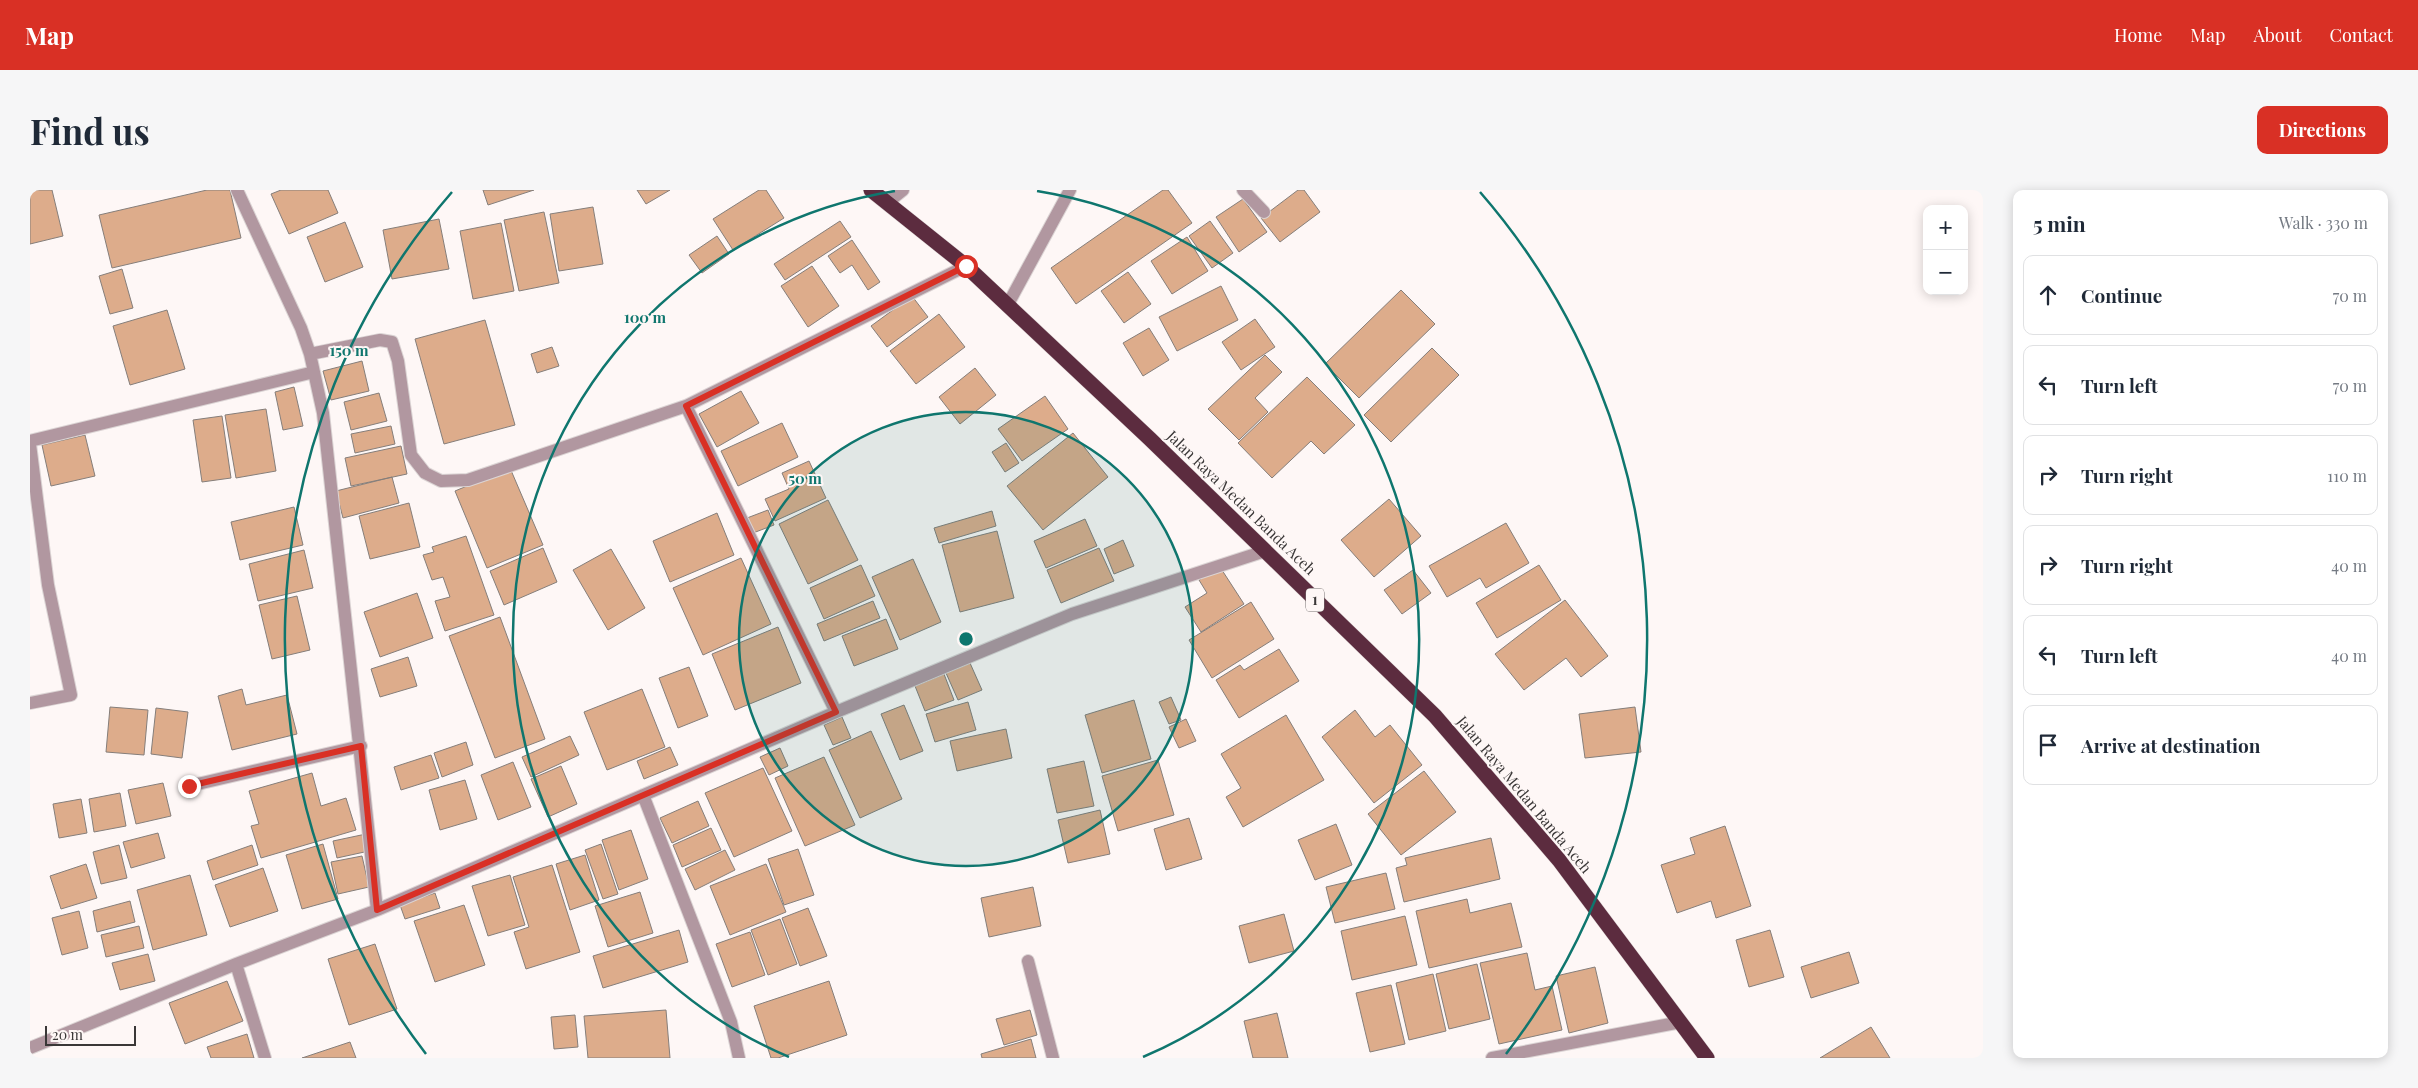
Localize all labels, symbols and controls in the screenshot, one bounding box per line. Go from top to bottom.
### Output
text: Map [25,19,74,51]
text: Home [2114,23,2162,47]
text: Map [2190,23,2225,47]
text: About [2253,23,2302,47]
text: Contact [2330,23,2393,47]
button: Directions [2257,106,2388,154]
text: Find us [30,107,150,154]
map controls [1923,205,1968,295]
button: + [1923,205,1968,250]
text: 5 min [2033,209,2086,237]
text: Walk · 330 m [2279,212,2368,233]
button: − [1923,250,1968,295]
route start [955,255,978,278]
icon: ahead [2034,281,2062,309]
text: Continue [2081,282,2162,308]
text: 70 m [2333,285,2367,306]
text: 100 m [624,307,667,327]
text: 150 m [329,340,369,360]
icon: left [2034,371,2062,399]
text: Turn left [2081,372,2158,398]
text: 70 m [2333,375,2367,396]
street label: Jalan Raya Medan Banda Aceh [1162,425,1321,579]
icon: right [2034,461,2062,489]
text: Turn right [2081,462,2173,488]
text: 110 m [2327,465,2367,486]
text: 50 m [788,468,822,488]
icon: right [2034,551,2062,579]
text: Turn right [2081,552,2173,578]
text: 40 m [2331,555,2367,576]
road number: 1 [1306,588,1324,612]
centre of rings [957,630,975,648]
icon: left [2034,641,2062,669]
text: Turn left [2081,642,2158,668]
text: 40 m [2331,645,2367,666]
street label: Jalan Raya Medan Banda Aceh [1452,711,1597,877]
icon: arrive [2034,731,2062,759]
text: Arrive at destination [2081,732,2261,758]
route end [178,775,201,798]
scale bar [45,1023,136,1046]
text: 20 m [52,1025,83,1044]

